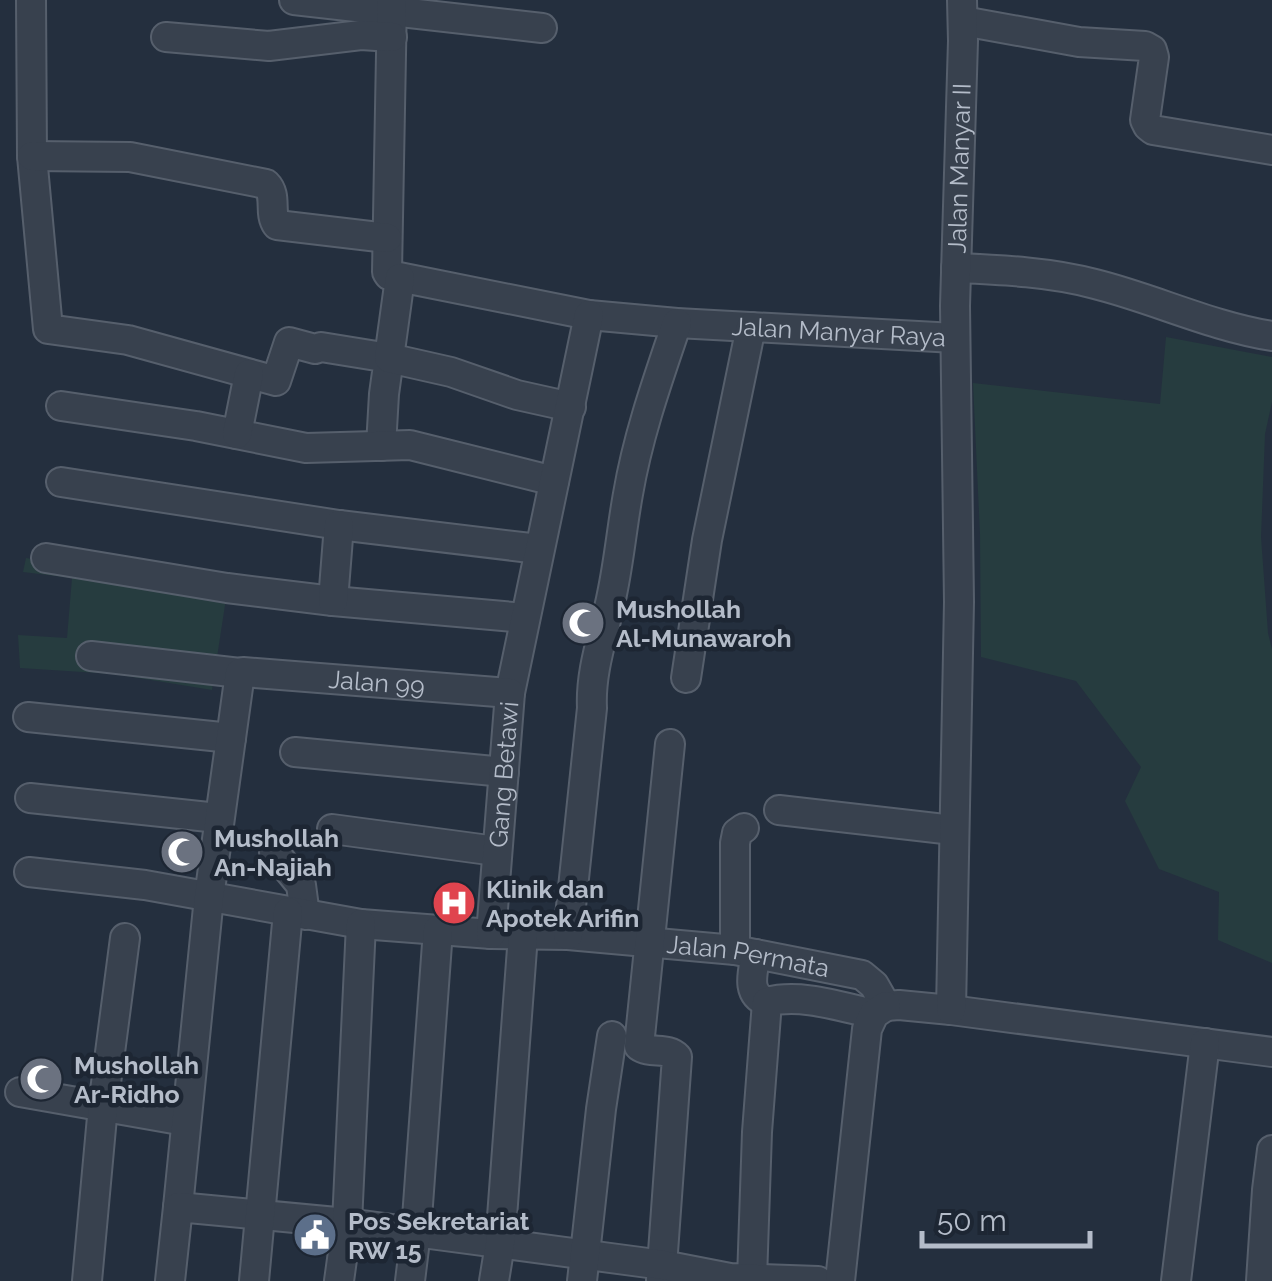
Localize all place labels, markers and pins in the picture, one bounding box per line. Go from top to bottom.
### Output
place label: Mushollah Al-Munawaroh [616,594,792,653]
mosque icon: Mushollah Al-Munawaroh [560,600,606,646]
place label: Mushollah An-Najiah [214,823,339,882]
mosque icon: Mushollah An-Najiah [159,829,205,875]
place label: Klinik dan Apotek Arifin [486,874,639,933]
hospital icon: Klinik dan Apotek Arifin [431,880,477,926]
place label: Mushollah Ar-Ridho [74,1050,199,1109]
mosque icon: Mushollah Ar-Ridho [18,1056,64,1102]
place label: Pos Sekretariat RW 15 [348,1206,530,1265]
public building icon: Pos Sekretariat RW 15 [292,1212,338,1258]

